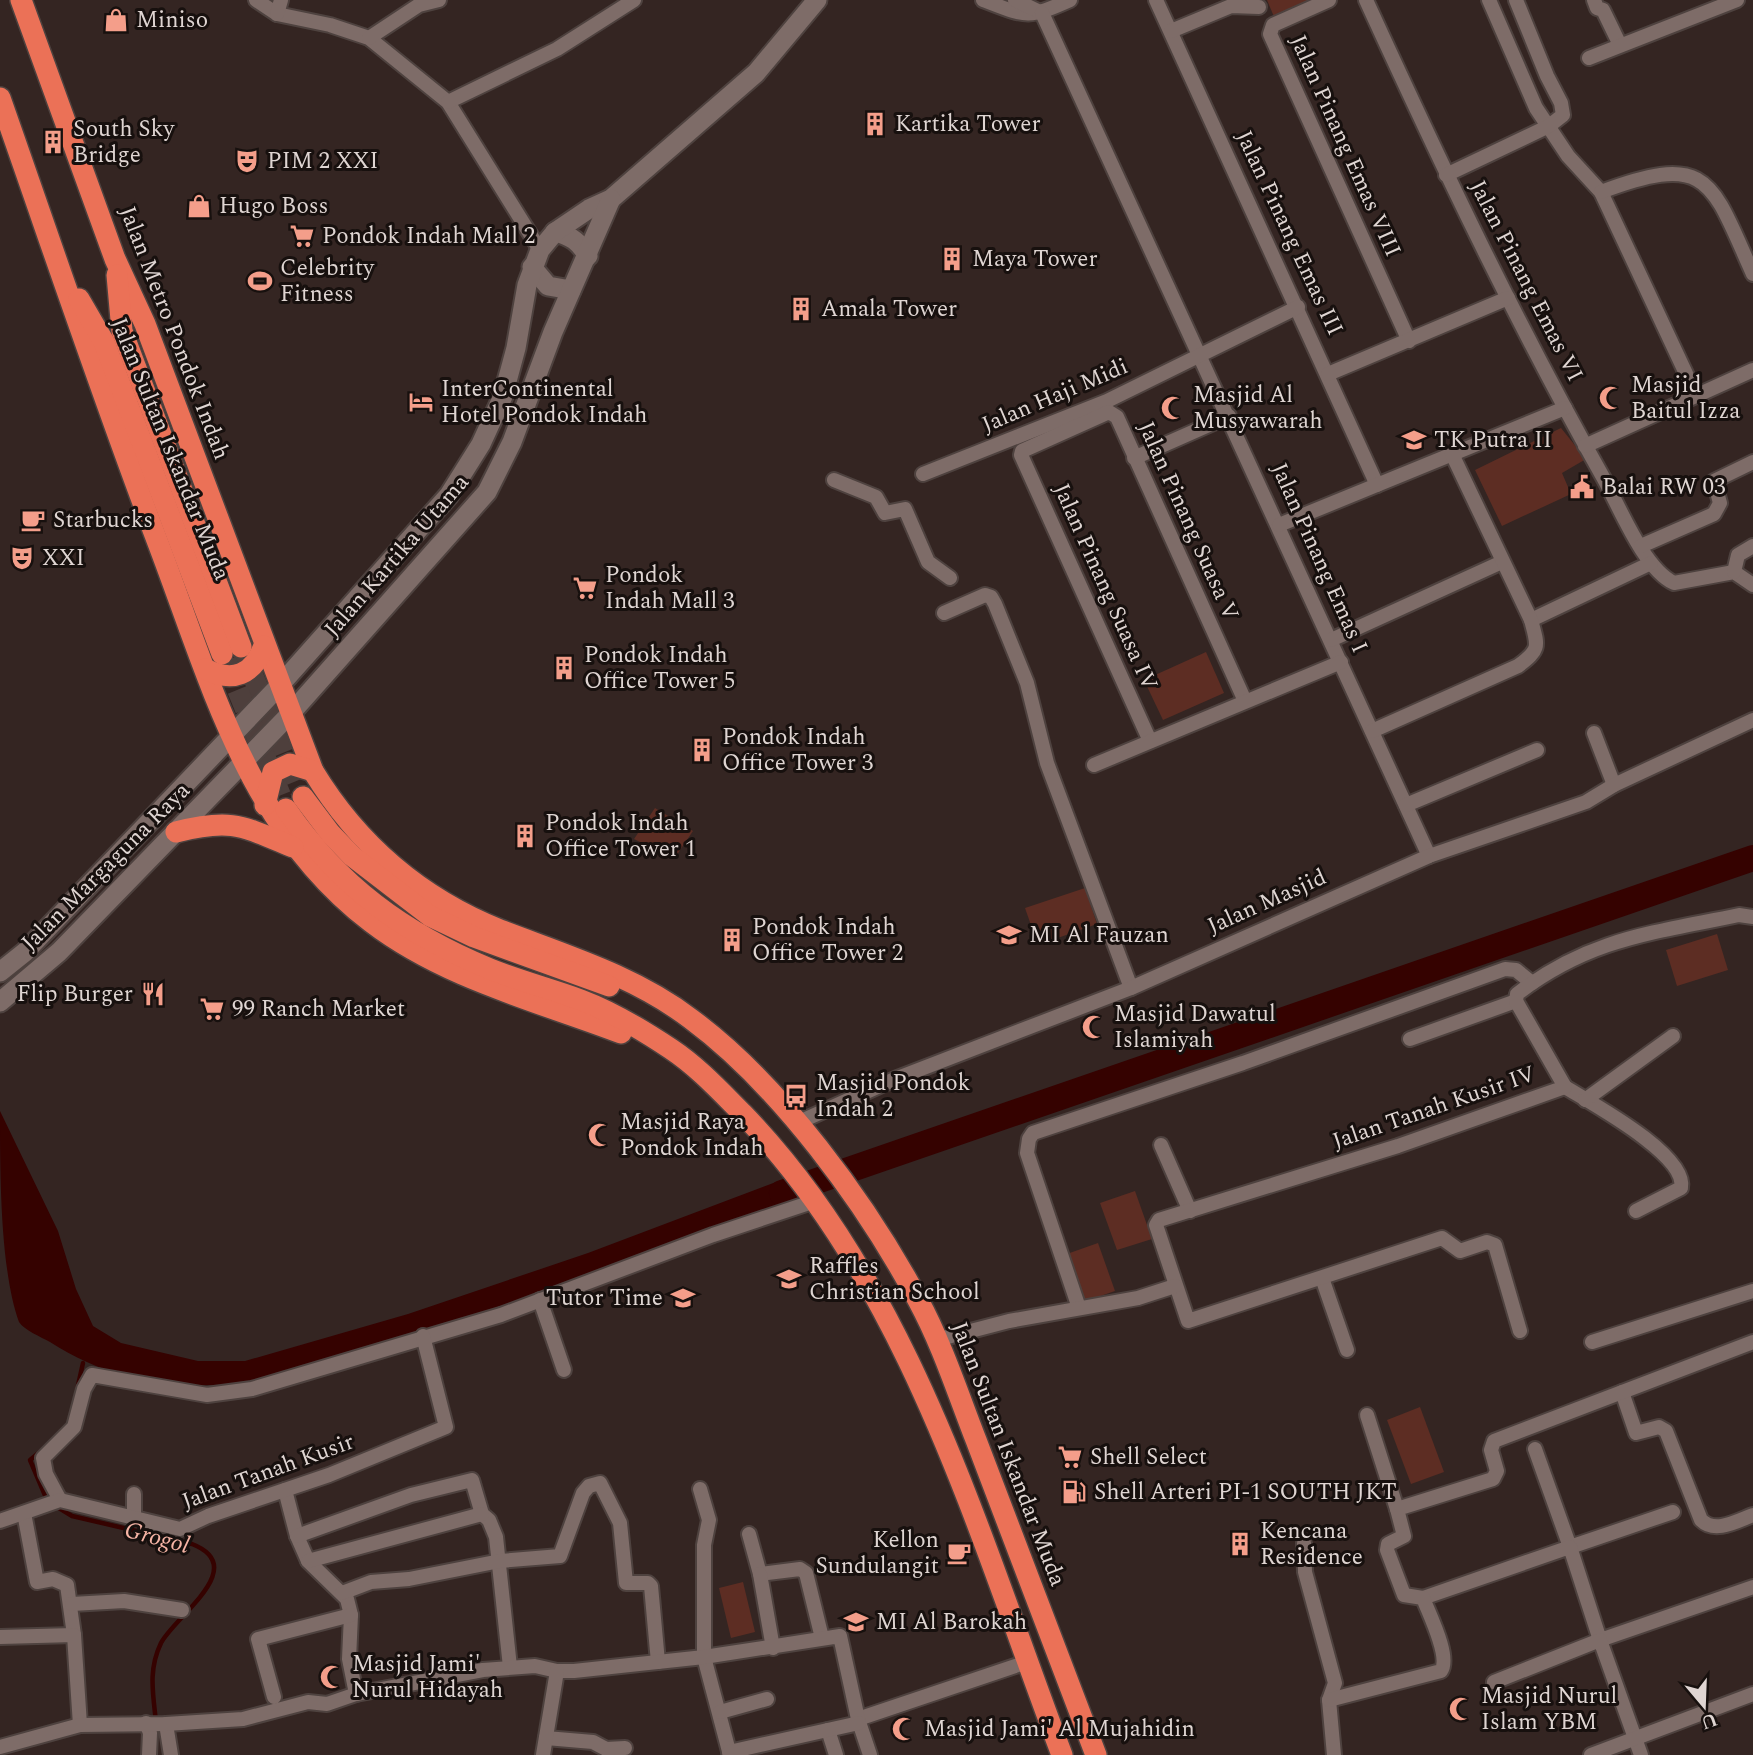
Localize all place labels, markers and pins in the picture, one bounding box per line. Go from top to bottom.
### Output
place label: Miniso [136,3,208,38]
shop icon: Miniso [102,6,130,34]
place label: Kartika Tower [895,107,1041,142]
building icon: Kartika Tower [861,110,889,138]
place label: South Sky Bridge [73,112,175,173]
building icon: South Sky Bridge [39,128,67,156]
place label: PIM 2 XXI [267,144,378,179]
theatre icon: PIM 2 XXI [233,147,261,175]
place label: Hugo Boss [219,189,328,224]
shop icon: Hugo Boss [185,192,213,220]
place label: Pondok Indah Mall 2 [322,219,535,254]
supermarket icon: Pondok Indah Mall 2 [288,222,316,250]
place label: Maya Tower [972,242,1098,277]
building icon: Maya Tower [938,245,966,273]
place label: Celebrity Fitness [280,251,375,312]
sports icon: Celebrity Fitness [246,267,274,295]
place label: Amala Tower [821,292,957,327]
building icon: Amala Tower [787,295,815,323]
place label: Masjid Baitul Izza [1631,368,1741,429]
place label: InterContinental Hotel Pondok Indah [441,372,647,433]
place label: Masjid Al Musyawarah [1193,378,1323,439]
mosque icon: Masjid Baitul Izza [1597,384,1625,412]
hotel icon: InterContinental Hotel Pondok Indah [407,388,435,416]
mosque icon: Masjid Al Musyawarah [1159,394,1187,422]
place label: TK Putra II [1434,423,1552,458]
school or university icon: TK Putra II [1400,426,1428,454]
place label: Balai RW 03 [1602,470,1726,505]
public building icon: Balai RW 03 [1568,473,1596,501]
place label: Starbucks [53,503,153,538]
cafe icon: Starbucks [19,506,47,534]
place label: XXI [42,541,85,576]
theatre icon: XXI [8,544,36,572]
place label: Pondok Indah Mall 3 [605,558,734,619]
supermarket icon: Pondok Indah Mall 3 [571,574,599,602]
place label: Pondok Indah Office Tower 5 [584,638,735,699]
building icon: Pondok Indah Office Tower 5 [550,654,578,682]
place label: Pondok Indah Office Tower 3 [722,720,873,781]
building icon: Pondok Indah Office Tower 3 [688,736,716,764]
place label: Pondok Indah Office Tower 1 [545,806,696,867]
building icon: Pondok Indah Office Tower 1 [511,822,539,850]
place label: Pondok Indah Office Tower 2 [752,910,903,971]
place label: MI Al Fauzan [1029,918,1169,953]
school or university icon: MI Al Fauzan [995,921,1023,949]
building icon: Pondok Indah Office Tower 2 [718,926,746,954]
place label: Flip Burger [17,977,133,1012]
restaurant icon: Flip Burger [139,980,167,1008]
place label: 99 Ranch Market [232,992,405,1027]
supermarket icon: 99 Ranch Market [198,995,226,1023]
place label: Masjid Dawatul Islamiyah [1114,997,1276,1058]
mosque icon: Masjid Dawatul Islamiyah [1080,1013,1108,1041]
place label: Masjid Pondok Indah 2 [816,1066,971,1127]
bus stop icon: Masjid Pondok Indah 2 [782,1082,810,1110]
place label: Masjid Raya Pondok Indah [620,1105,764,1166]
mosque icon: Masjid Raya Pondok Indah [586,1121,614,1149]
place label: Raffles Christian School [809,1249,980,1310]
school or university icon: Raffles Christian School [775,1265,803,1293]
place label: Tutor Time [546,1281,663,1316]
school or university icon: Tutor Time [669,1284,697,1312]
place label: Shell Select [1090,1440,1207,1475]
supermarket icon: Shell Select [1056,1443,1084,1471]
place label: Shell Arteri PI-1 SOUTH JKT [1094,1475,1397,1510]
fuel station icon: Shell Arteri PI-1 SOUTH JKT [1060,1478,1088,1506]
place label: Kencana Residence [1260,1514,1363,1575]
place label: Kellon Sundulangit [816,1523,939,1584]
building icon: Kencana Residence [1226,1530,1254,1558]
cafe icon: Kellon Sundulangit [945,1539,973,1567]
place label: MI Al Barokah [876,1605,1027,1640]
school or university icon: MI Al Barokah [842,1608,870,1636]
place label: Masjid Jami' Nurul Hidayah [352,1647,503,1708]
mosque icon: Masjid Jami' Nurul Hidayah [318,1663,346,1691]
place label: Masjid Nurul Islam YBM [1481,1679,1617,1740]
mosque icon: Masjid Nurul Islam YBM [1447,1695,1475,1723]
place label: Masjid Jami' Al Mujahidin [924,1712,1195,1747]
mosque icon: Masjid Jami' Al Mujahidin [890,1715,918,1743]

